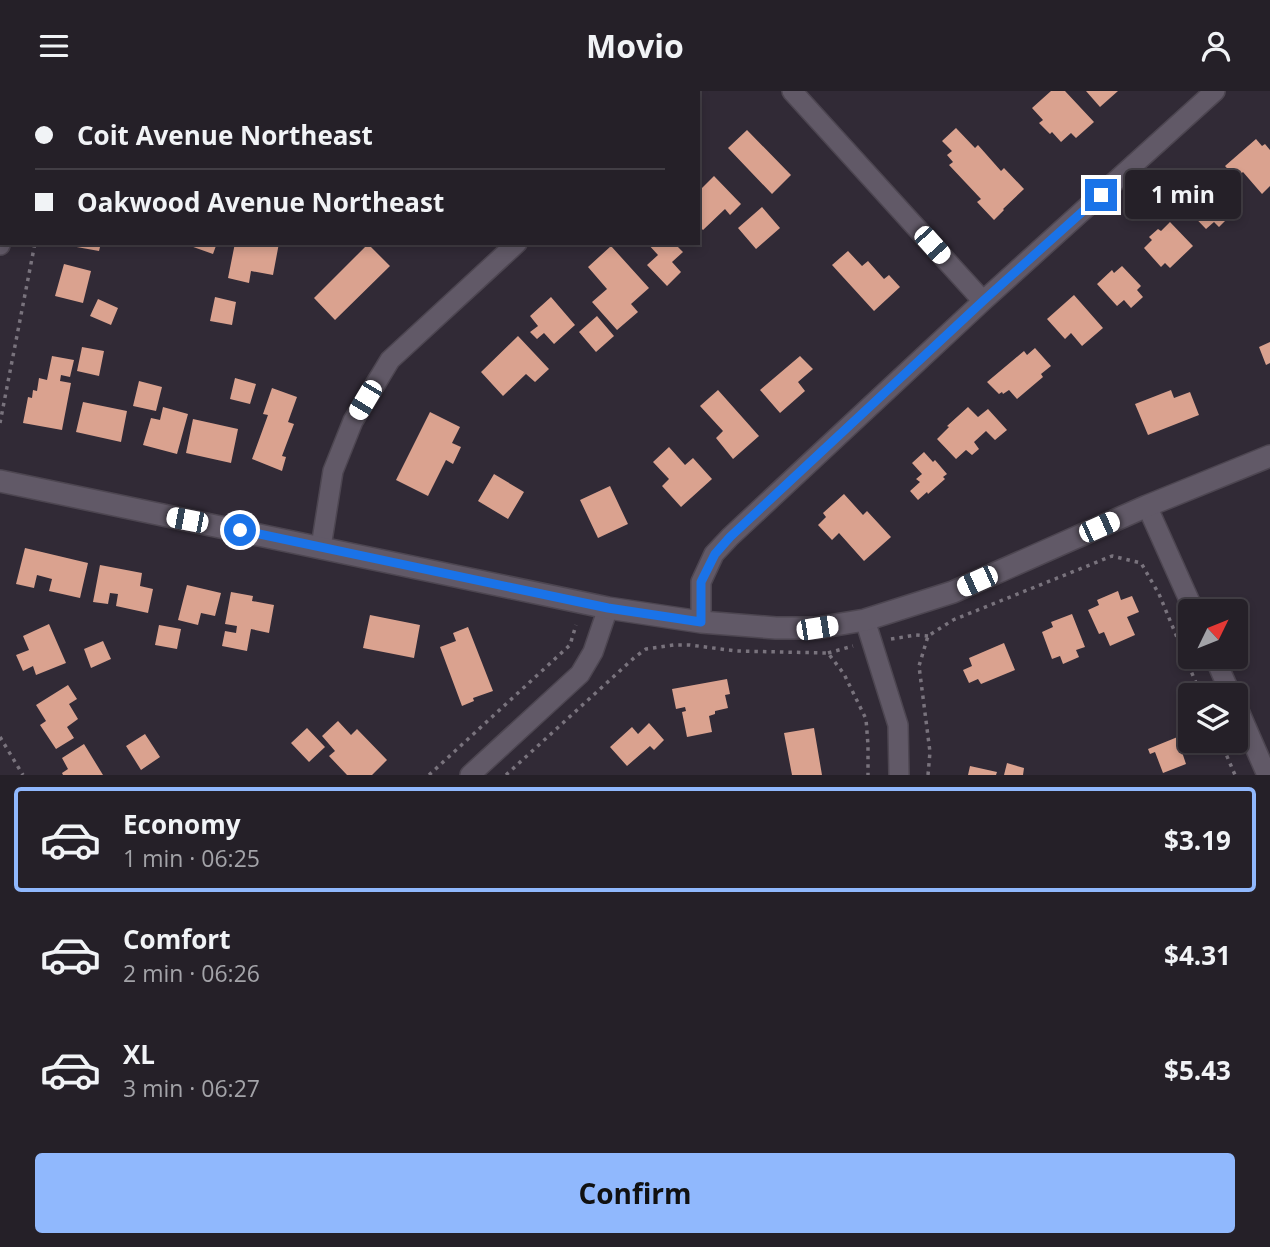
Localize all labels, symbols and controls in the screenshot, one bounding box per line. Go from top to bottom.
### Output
text: Movio [586,24,684,67]
icon: menu [35,27,73,65]
icon: person [1197,27,1235,65]
text: Coit Avenue Northeast [77,117,373,153]
callout: 1 min [1126,171,1241,219]
text: 1 min [1151,178,1215,210]
route end [1085,179,1117,211]
text: Oakwood Avenue Northeast [77,184,444,220]
car [911,222,954,268]
car [346,377,385,423]
car [165,506,210,534]
car [1076,509,1123,545]
route start [224,514,256,546]
car [954,563,1001,599]
north arrow [1178,599,1248,669]
map controls [1178,599,1248,753]
car [795,614,840,642]
button: layers [1178,683,1248,753]
text: Economy [123,806,241,842]
icon: car [39,808,102,871]
text: $3.19 [1164,822,1231,858]
text: 1 min · 06:25 [123,842,260,874]
text: Comfort [123,921,230,957]
icon: car [39,923,102,986]
text: $4.31 [1164,937,1231,973]
text: 2 min · 06:26 [123,957,260,989]
text: XL [123,1036,155,1072]
icon: car [39,1038,102,1101]
text: $5.43 [1164,1052,1231,1088]
text: 3 min · 06:27 [123,1072,260,1104]
button: Confirm [35,1153,1235,1233]

